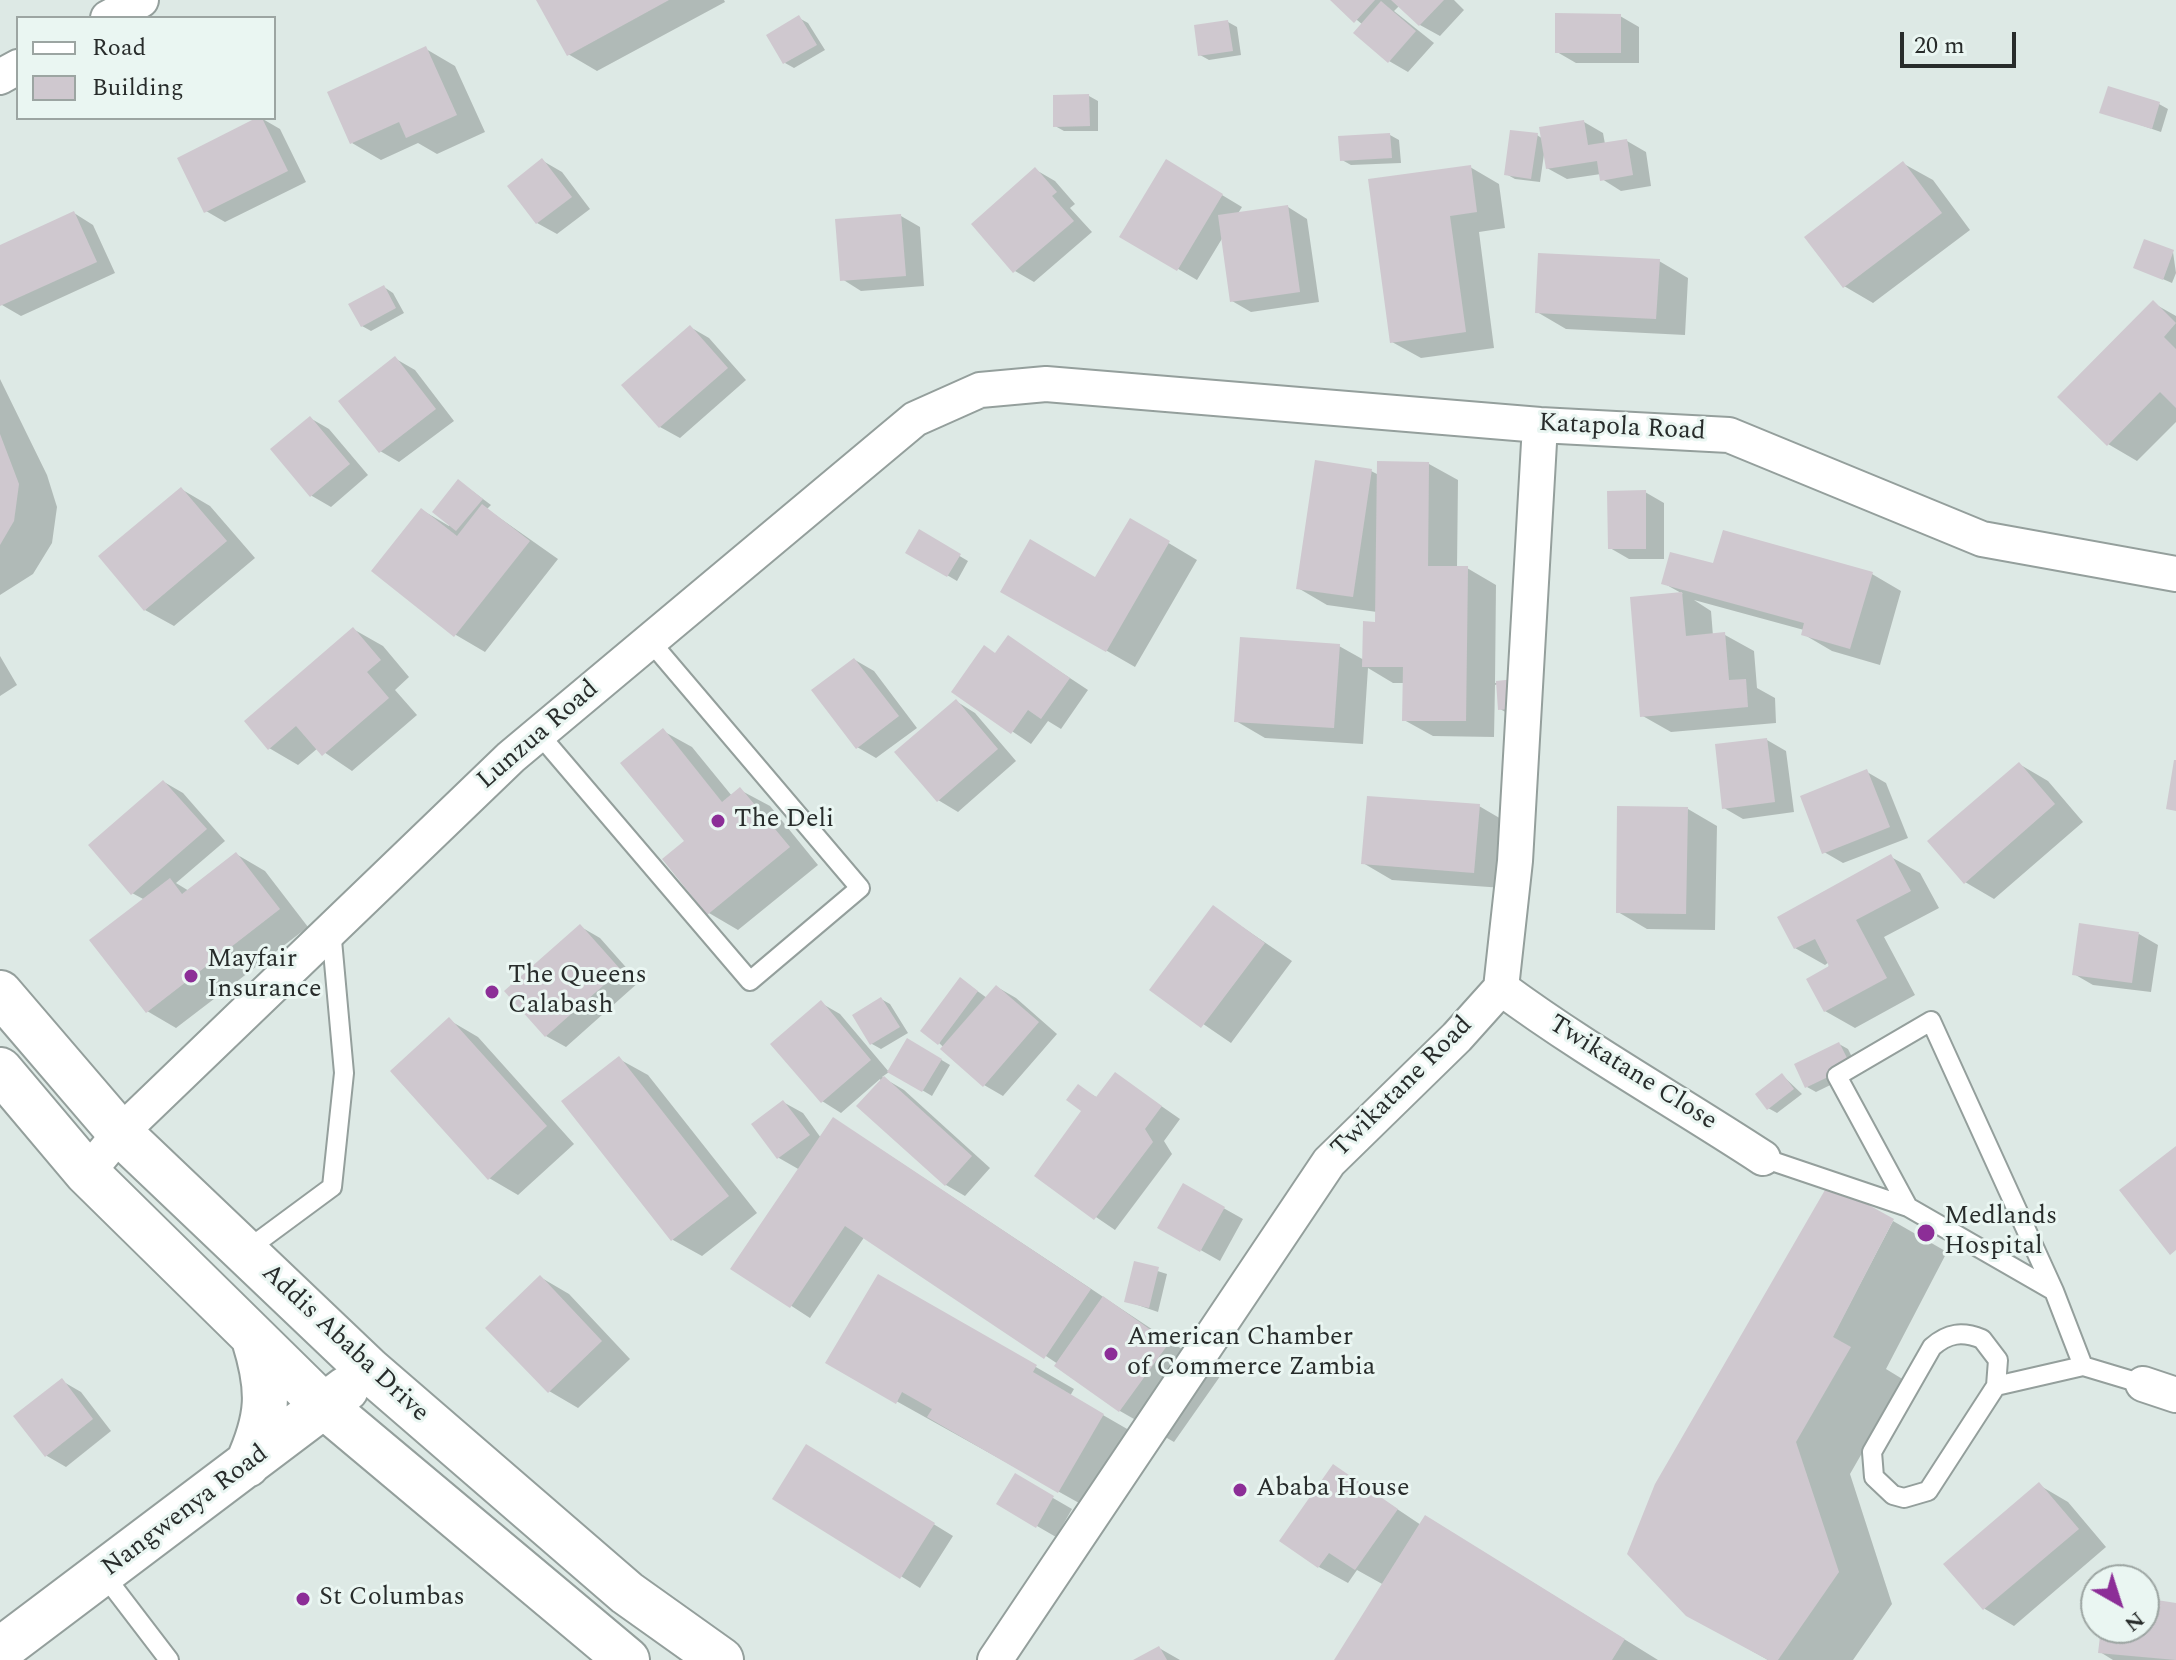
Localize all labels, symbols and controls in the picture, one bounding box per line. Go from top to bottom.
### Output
legend [16,16,276,120]
scale bar [1904,16,2020,66]
text: 20 m [1914,28,1965,64]
text: Road [92,30,146,66]
text: Building [92,70,184,106]
street label: Katapola Road [1538,409,1706,449]
street label: Lunzua Road [472,675,606,797]
place label: The Deli [734,805,834,837]
marker: The Deli [709,812,727,830]
place label: Mayfair Insurance [207,945,322,1006]
place label: The Queens Calabash [508,961,647,1022]
marker: Mayfair Insurance [182,967,200,985]
marker: The Queens Calabash [483,983,501,1001]
street label: Twikatane Close [1542,1010,1722,1138]
street label: Twikatane Road [1326,1011,1480,1165]
place label: Medlands Hospital [1944,1202,2057,1264]
marker: Medlands Hospital [1915,1222,1937,1244]
street label: Addis Ababa Drive [254,1258,434,1430]
place label: American Chamber of Commerce Zambia [1127,1323,1376,1384]
marker: American Chamber of Commerce Zambia [1102,1345,1120,1363]
street label: Nangwenya Road [97,1439,275,1585]
place label: Ababa House [1256,1474,1410,1506]
marker: Ababa House [1231,1481,1249,1499]
north arrow [2080,1564,2160,1644]
place label: St Columbas [319,1583,465,1615]
marker: St Columbas [294,1590,312,1608]
text: N [2117,1603,2152,1640]

